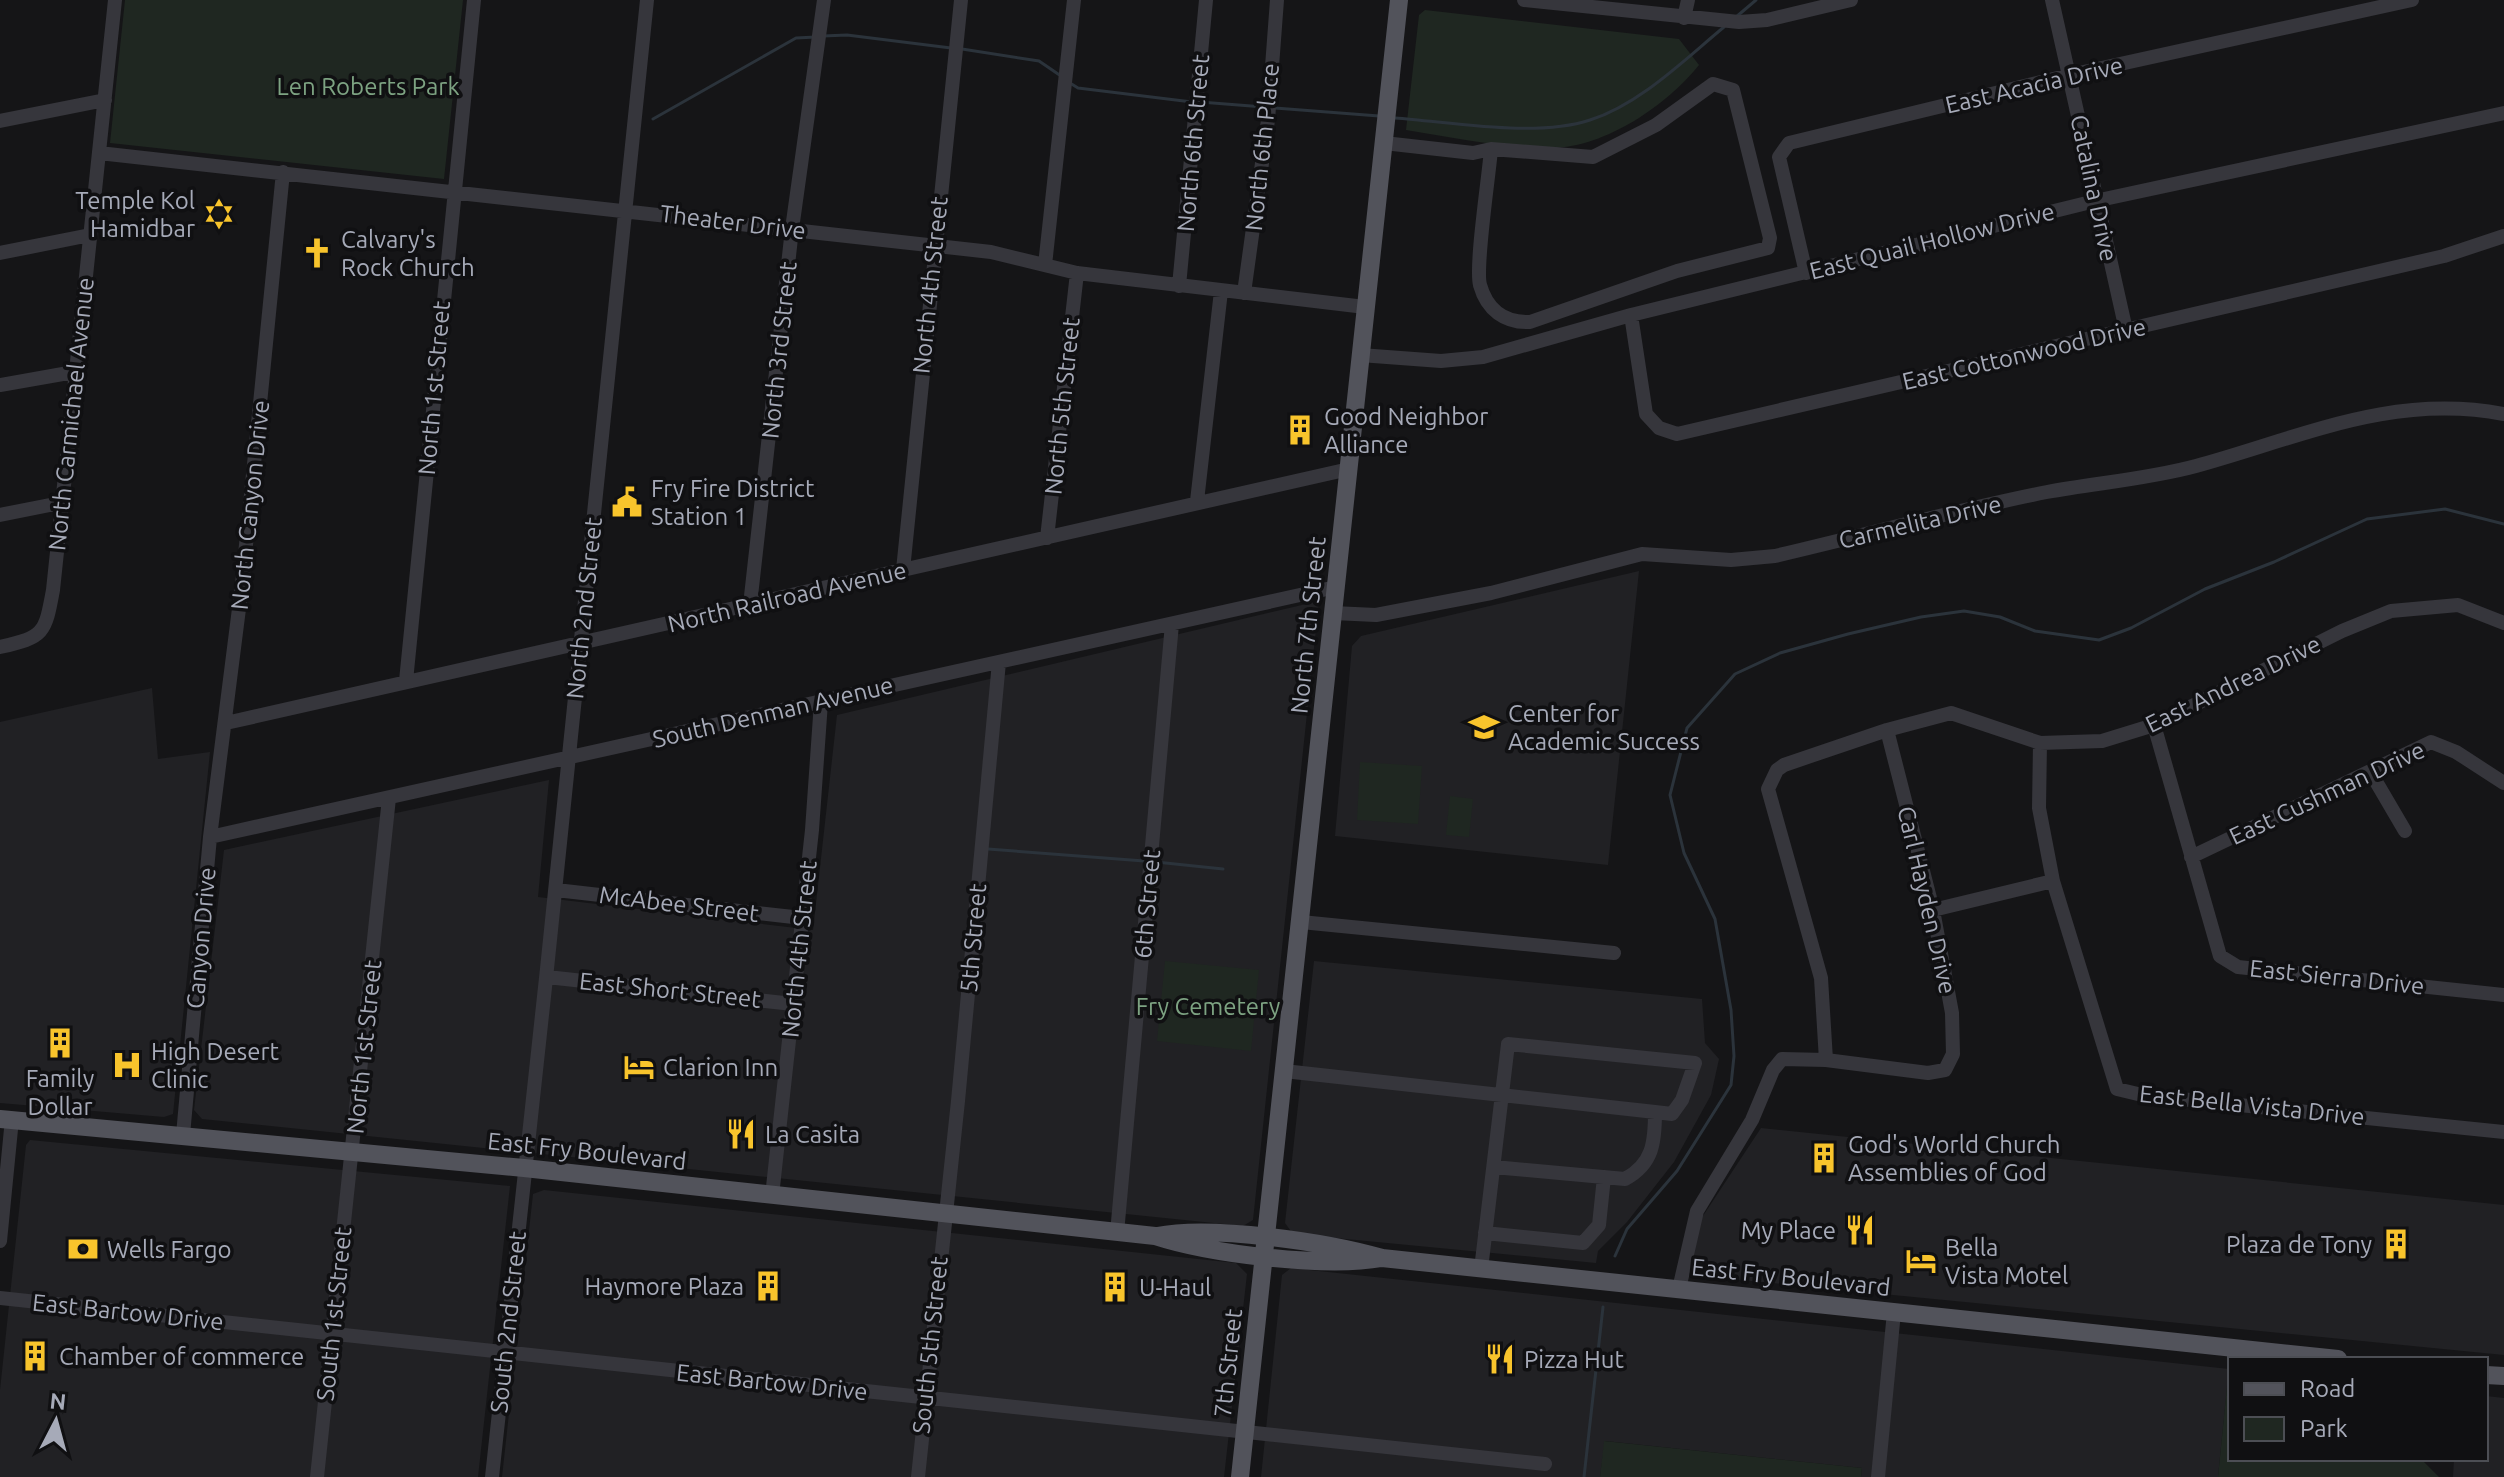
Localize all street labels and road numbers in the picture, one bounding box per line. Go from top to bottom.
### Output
street label: East Acacia Drive [1942,51,2126,119]
street label: North 6th Street [1172,53,1214,233]
street label: North 6th Place [1240,62,1284,232]
street label: Catalina Drive [2065,112,2123,264]
street label: North 4th Street [907,194,953,375]
street label: East Quail Hollow Drive [1807,197,2057,285]
street label: Theater Drive [659,200,807,244]
street label: North 3rd Street [756,259,802,440]
street label: North Carmichael Avenue [43,276,99,552]
street label: North 1st Street [413,299,455,476]
street label: East Cottonwood Drive [1899,313,2149,395]
street label: North 5th Street [1039,315,1085,496]
street label: North Canyon Drive [226,399,274,611]
street label: Carmelita Drive [1836,490,2004,554]
street label: North 2nd Street [561,515,607,700]
street label: North 7th Street [1285,534,1331,715]
street label: North Railroad Avenue [665,556,909,638]
street label: East Andrea Drive [2141,630,2325,738]
street label: South Denman Avenue [650,671,896,753]
street label: East Cushman Drive [2225,736,2429,850]
street label: Carl Hayden Drive [1892,804,1962,996]
street label: 6th Street [1129,848,1165,960]
street label: North 4th Street [776,858,822,1039]
street label: Canyon Drive [181,866,221,1010]
street label: McAbee Street [598,881,761,927]
street label: 5th Street [955,882,991,994]
street label: East Sierra Drive [2248,954,2426,1000]
street label: North 1st Street [341,958,387,1135]
street label: East Short Street [578,967,763,1013]
street label: East Bella Vista Drive [2138,1080,2366,1130]
street label: East Fry Boulevard [486,1127,688,1175]
street label: South 1st Street [311,1225,357,1402]
street label: South 2nd Street [485,1229,531,1414]
street label: East Fry Boulevard [1690,1253,1892,1301]
street label: South 5th Street [907,1254,953,1435]
street label: East Bartow Drive [31,1289,225,1335]
street label: 7th Street [1209,1307,1247,1419]
street label: East Bartow Drive [675,1359,869,1405]

